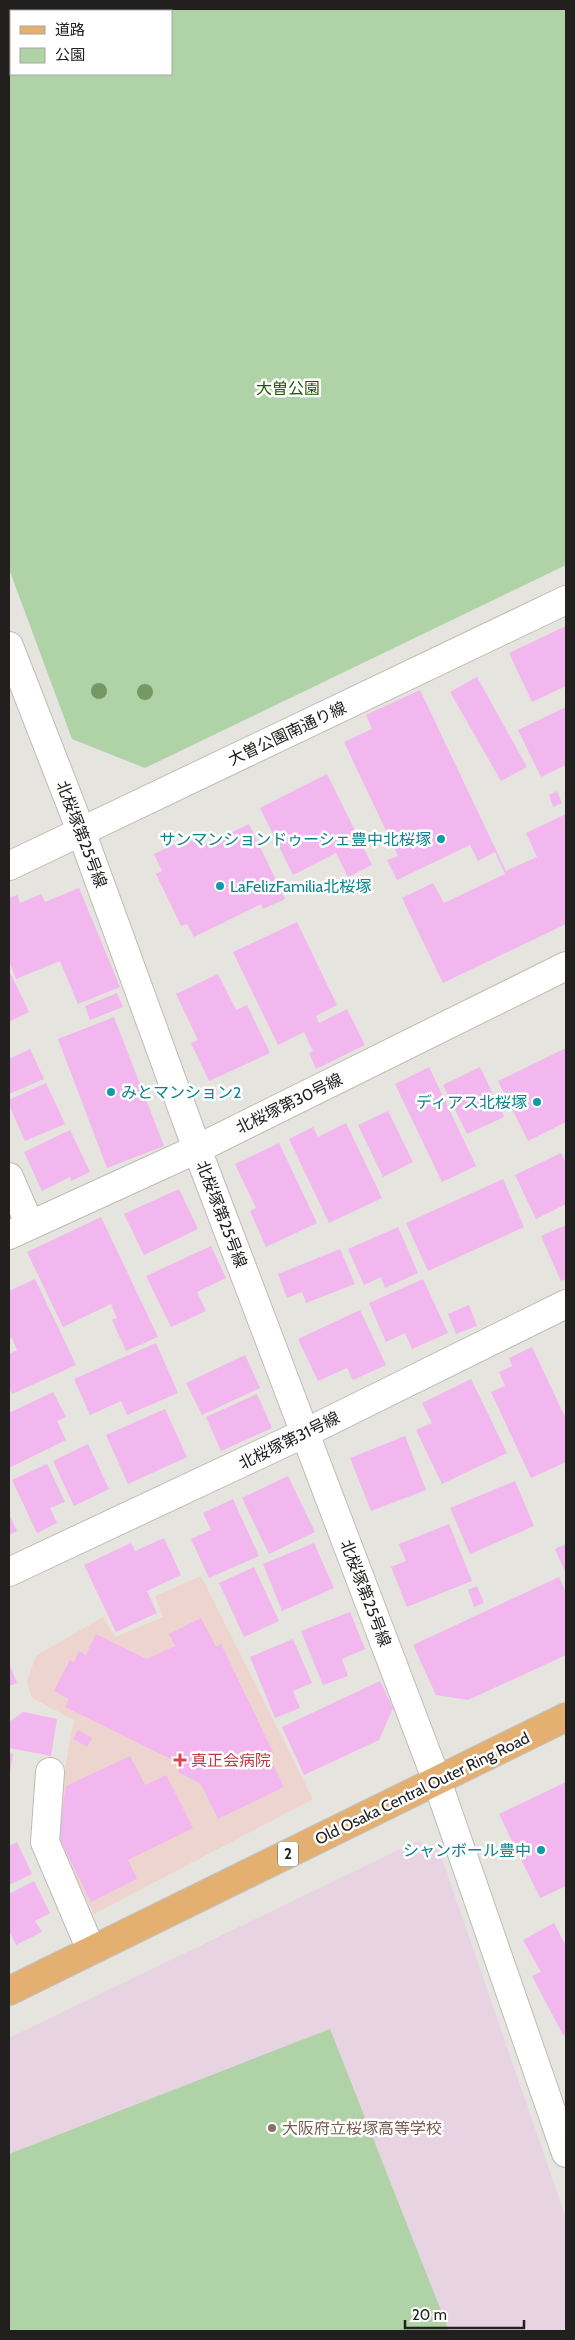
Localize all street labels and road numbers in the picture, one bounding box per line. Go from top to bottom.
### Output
street label: 大曽公園南通り線 [225,698,349,769]
street label: 北桜塚第25号線 [52,778,111,890]
street label: 北桜塚第30号線 [233,1070,345,1137]
street label: 北桜塚第25号線 [192,1158,251,1270]
street label: 北桜塚第31号線 [236,1408,343,1473]
street label: 北桜塚第25号線 [336,1537,395,1649]
street label: Old Osaka Central Outer Ring Road [312,1728,533,1849]
road number: 2 [278,1842,298,1866]

